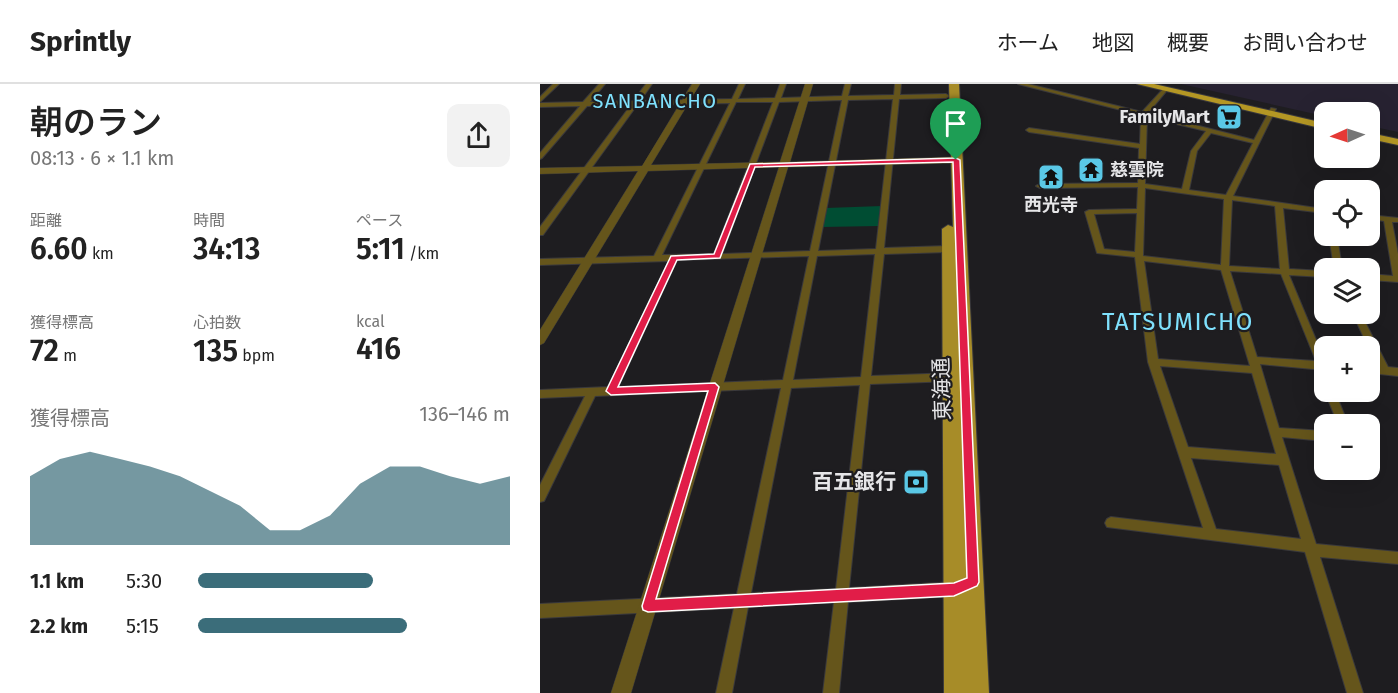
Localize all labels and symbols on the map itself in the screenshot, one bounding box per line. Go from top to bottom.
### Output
district label: SANBANCHO [592,89,718,113]
pin [930,98,981,160]
supermarket icon: FamilyMart [1214,102,1244,132]
north arrow [1314,102,1380,168]
place label: FamilyMart [1119,106,1211,128]
temple icon: 慈雲院 [1076,155,1106,185]
place label: 慈雲院 [1110,159,1164,181]
temple icon: 西光寺 [1036,162,1066,192]
place label: 西光寺 [1024,194,1078,216]
district label: TATSUMICHO [1102,308,1254,336]
street label: 東海通 [928,357,956,421]
bank icon: 百五銀行 [901,467,931,497]
place label: 百五銀行 [812,469,896,495]

